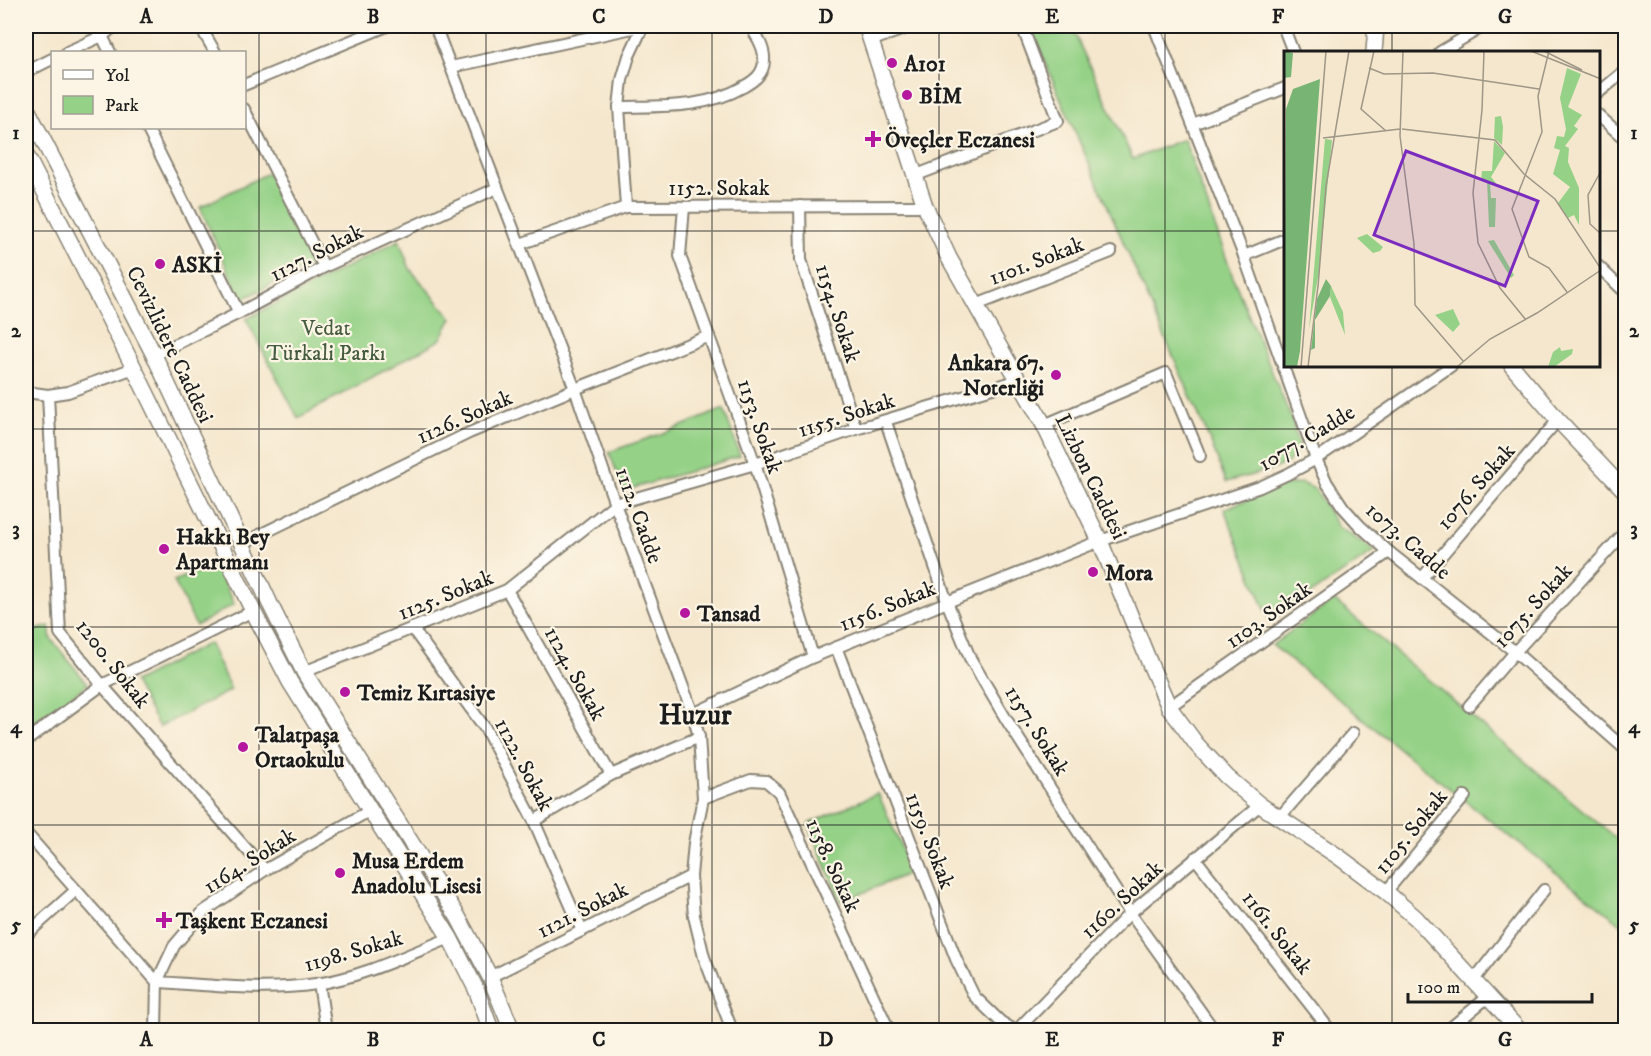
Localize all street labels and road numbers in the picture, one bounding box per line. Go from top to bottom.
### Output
street label: 1152. Sokak [668,175,770,202]
street label: 1127. Sokak [265,218,368,288]
street label: 1101. Sokak [985,231,1088,292]
street label: 1154. Sokak [809,261,866,366]
street label: Cevizlidere Caddesi [120,262,219,427]
street label: 1153. Sokak [731,376,788,477]
street label: 1126. Sokak [413,384,517,450]
street label: 1155. Sokak [795,387,898,444]
street label: 1077. Cadde [1254,399,1360,478]
street label: Lizbon Caddesi [1049,409,1133,544]
street label: 1076. Sokak [1431,438,1521,536]
street label: 1112. Cadde [609,464,668,567]
street label: 1073. Cadde [1360,497,1456,586]
street label: 1075. Sokak [1488,558,1578,654]
street label: 1125. Sokak [394,564,497,627]
street label: 1156. Sokak [835,575,940,638]
street label: 1103. Sokak [1220,576,1317,655]
street label: 1200. Sokak [70,614,156,714]
street label: 1124. Sokak [538,622,612,726]
street label: 1157. Sokak [998,681,1075,781]
street label: 1122. Sokak [488,714,559,816]
street label: 1105. Sokak [1369,784,1454,880]
street label: 1159. Sokak [899,788,960,893]
street label: 1158. Sokak [799,814,866,917]
street label: 1164. Sokak [199,822,301,900]
street label: 1160. Sokak [1075,855,1169,945]
street label: 1121. Sokak [533,876,633,945]
street label: 1161. Sokak [1236,886,1318,980]
street label: 1198. Sokak [301,924,406,978]

